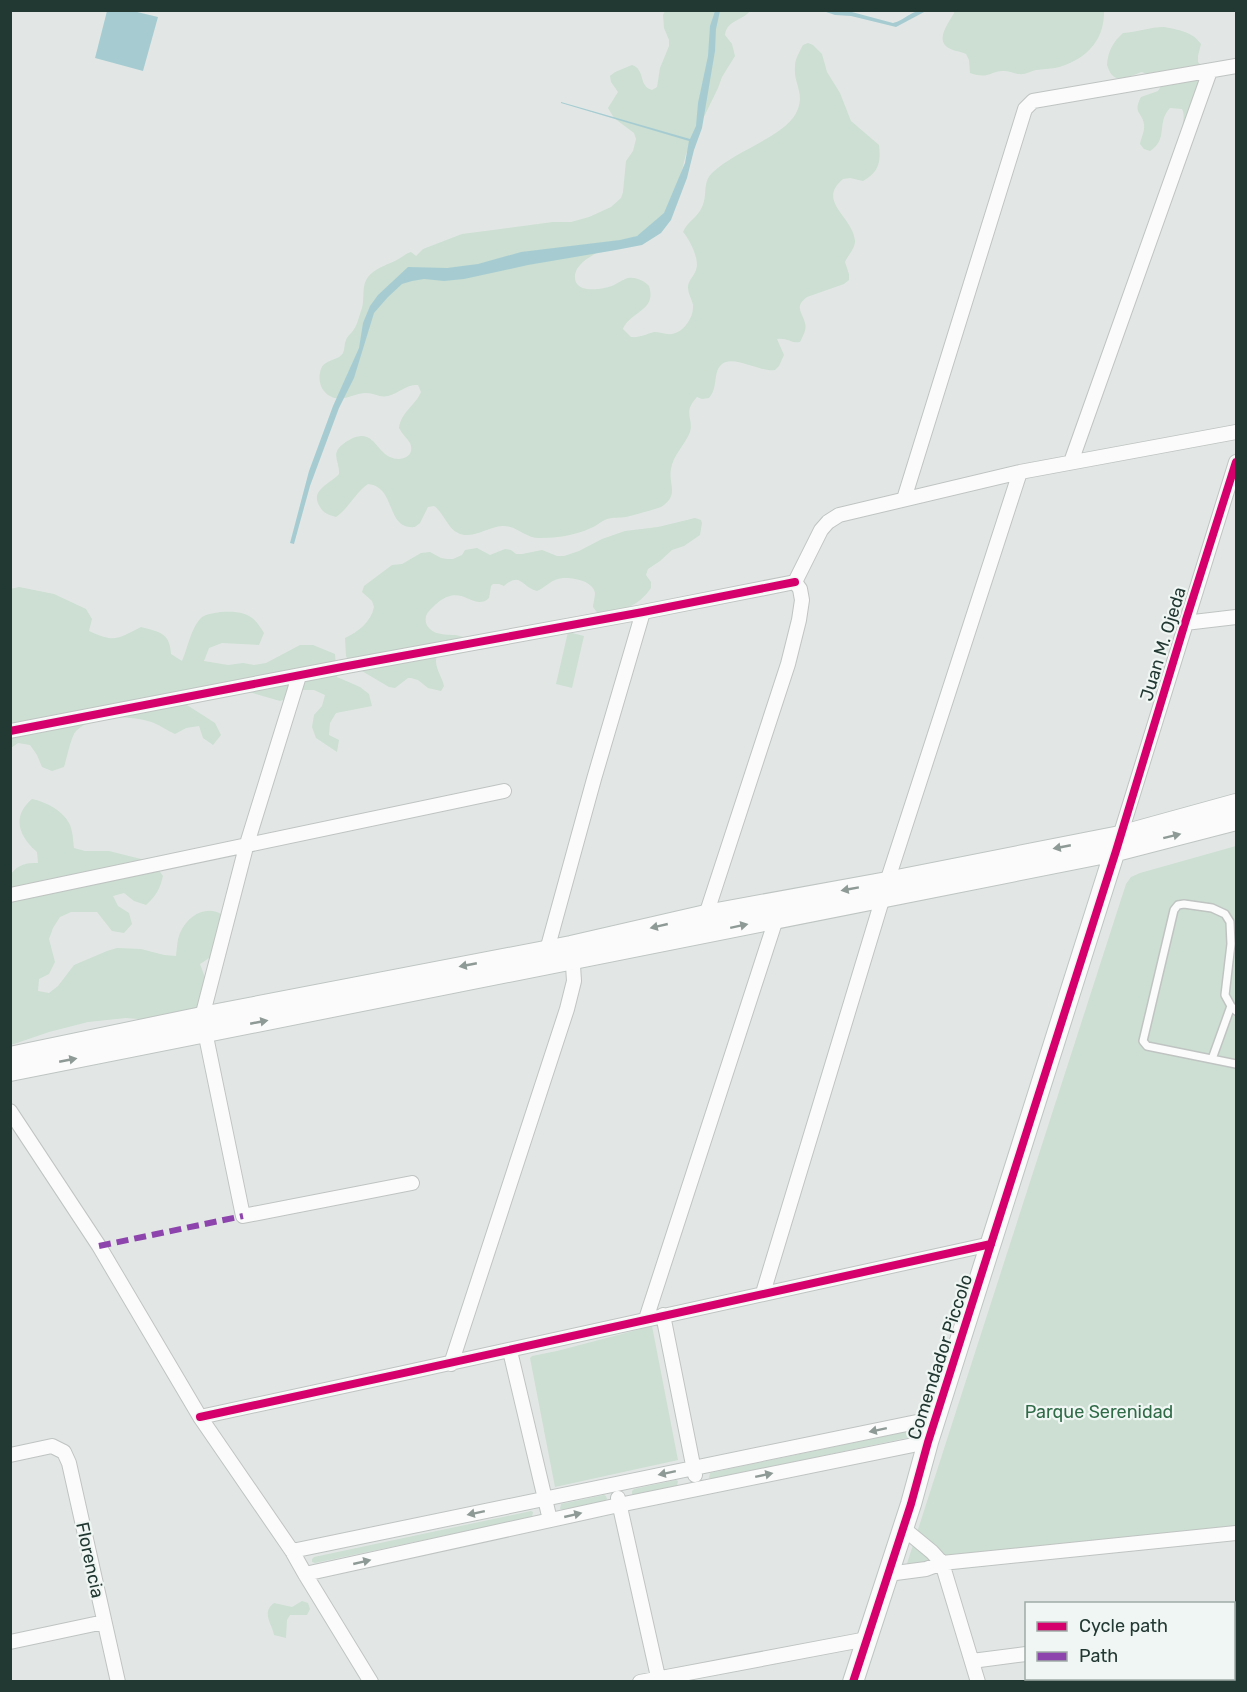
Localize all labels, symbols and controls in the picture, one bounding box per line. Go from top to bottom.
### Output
street label: Juan M. Ojeda [1135,584,1191,704]
one-way arrow [1163,831,1182,841]
one-way arrow [1053,843,1072,852]
one-way arrow [841,885,860,894]
one-way arrow [650,921,668,931]
one-way arrow [729,921,748,930]
one-way arrow [458,961,477,970]
one-way arrow [250,1017,269,1026]
one-way arrow [59,1055,78,1064]
street label: Comendador Piccolo [903,1271,977,1443]
park label: Parque Serenidad [1025,1401,1173,1423]
one-way arrow [869,1426,888,1435]
one-way arrow [657,1469,676,1479]
one-way arrow [754,1470,773,1479]
one-way arrow [466,1509,485,1518]
one-way arrow [563,1510,582,1519]
street label: Florencia [71,1520,109,1600]
one-way arrow [352,1557,371,1566]
legend [1025,1602,1235,1680]
text: Cycle path [1079,1615,1168,1637]
text: Path [1079,1645,1118,1667]

